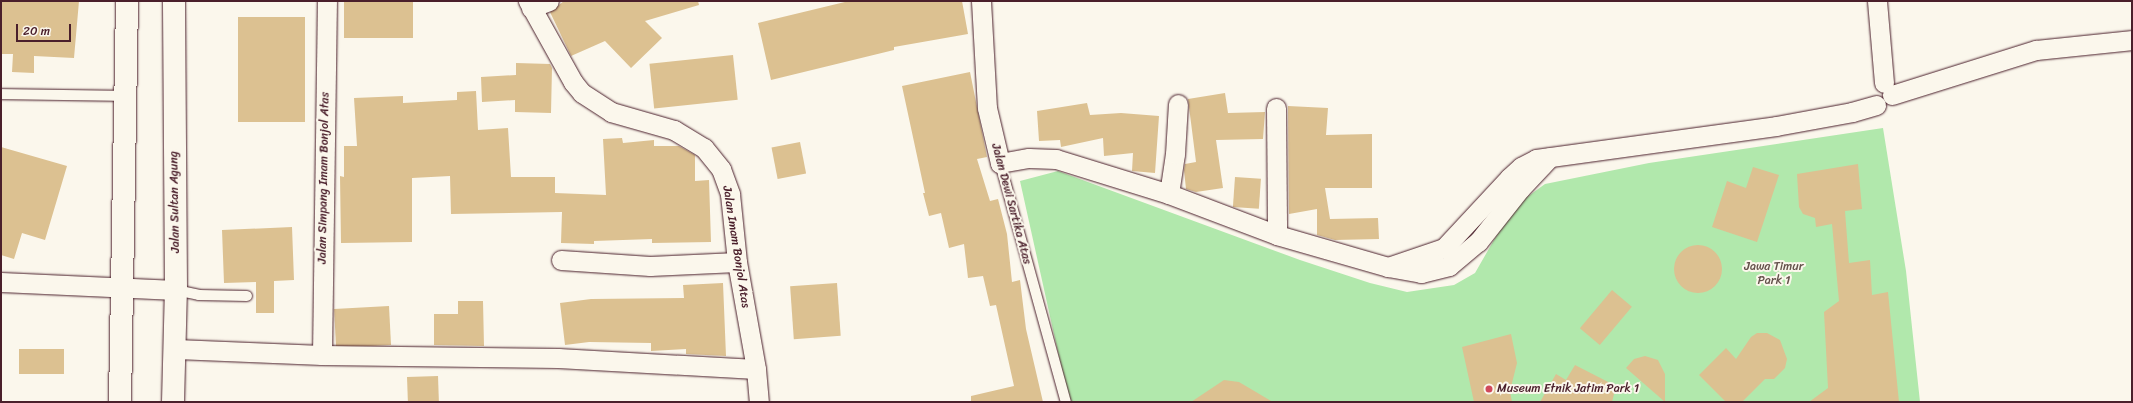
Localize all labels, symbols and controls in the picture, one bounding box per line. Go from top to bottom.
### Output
scale bar [18,16,73,42]
text: 20 m [23,20,50,42]
street label: Jalan Simpang Imam Bonjol Atas [315,92,333,264]
street label: Jalan Dewi Sartika Atas [988,141,1034,267]
street label: Jalan Sultan Agung [167,151,183,253]
street label: Jalan Imam Bonjol Atas [719,184,753,310]
park label: Jawa Timur Park 1 [1744,260,1804,288]
place label: Museum Etnik Jatim Park 1 [1497,382,1640,396]
marker: Museum Etnik Jatim Park 1 [1484,384,1494,394]

